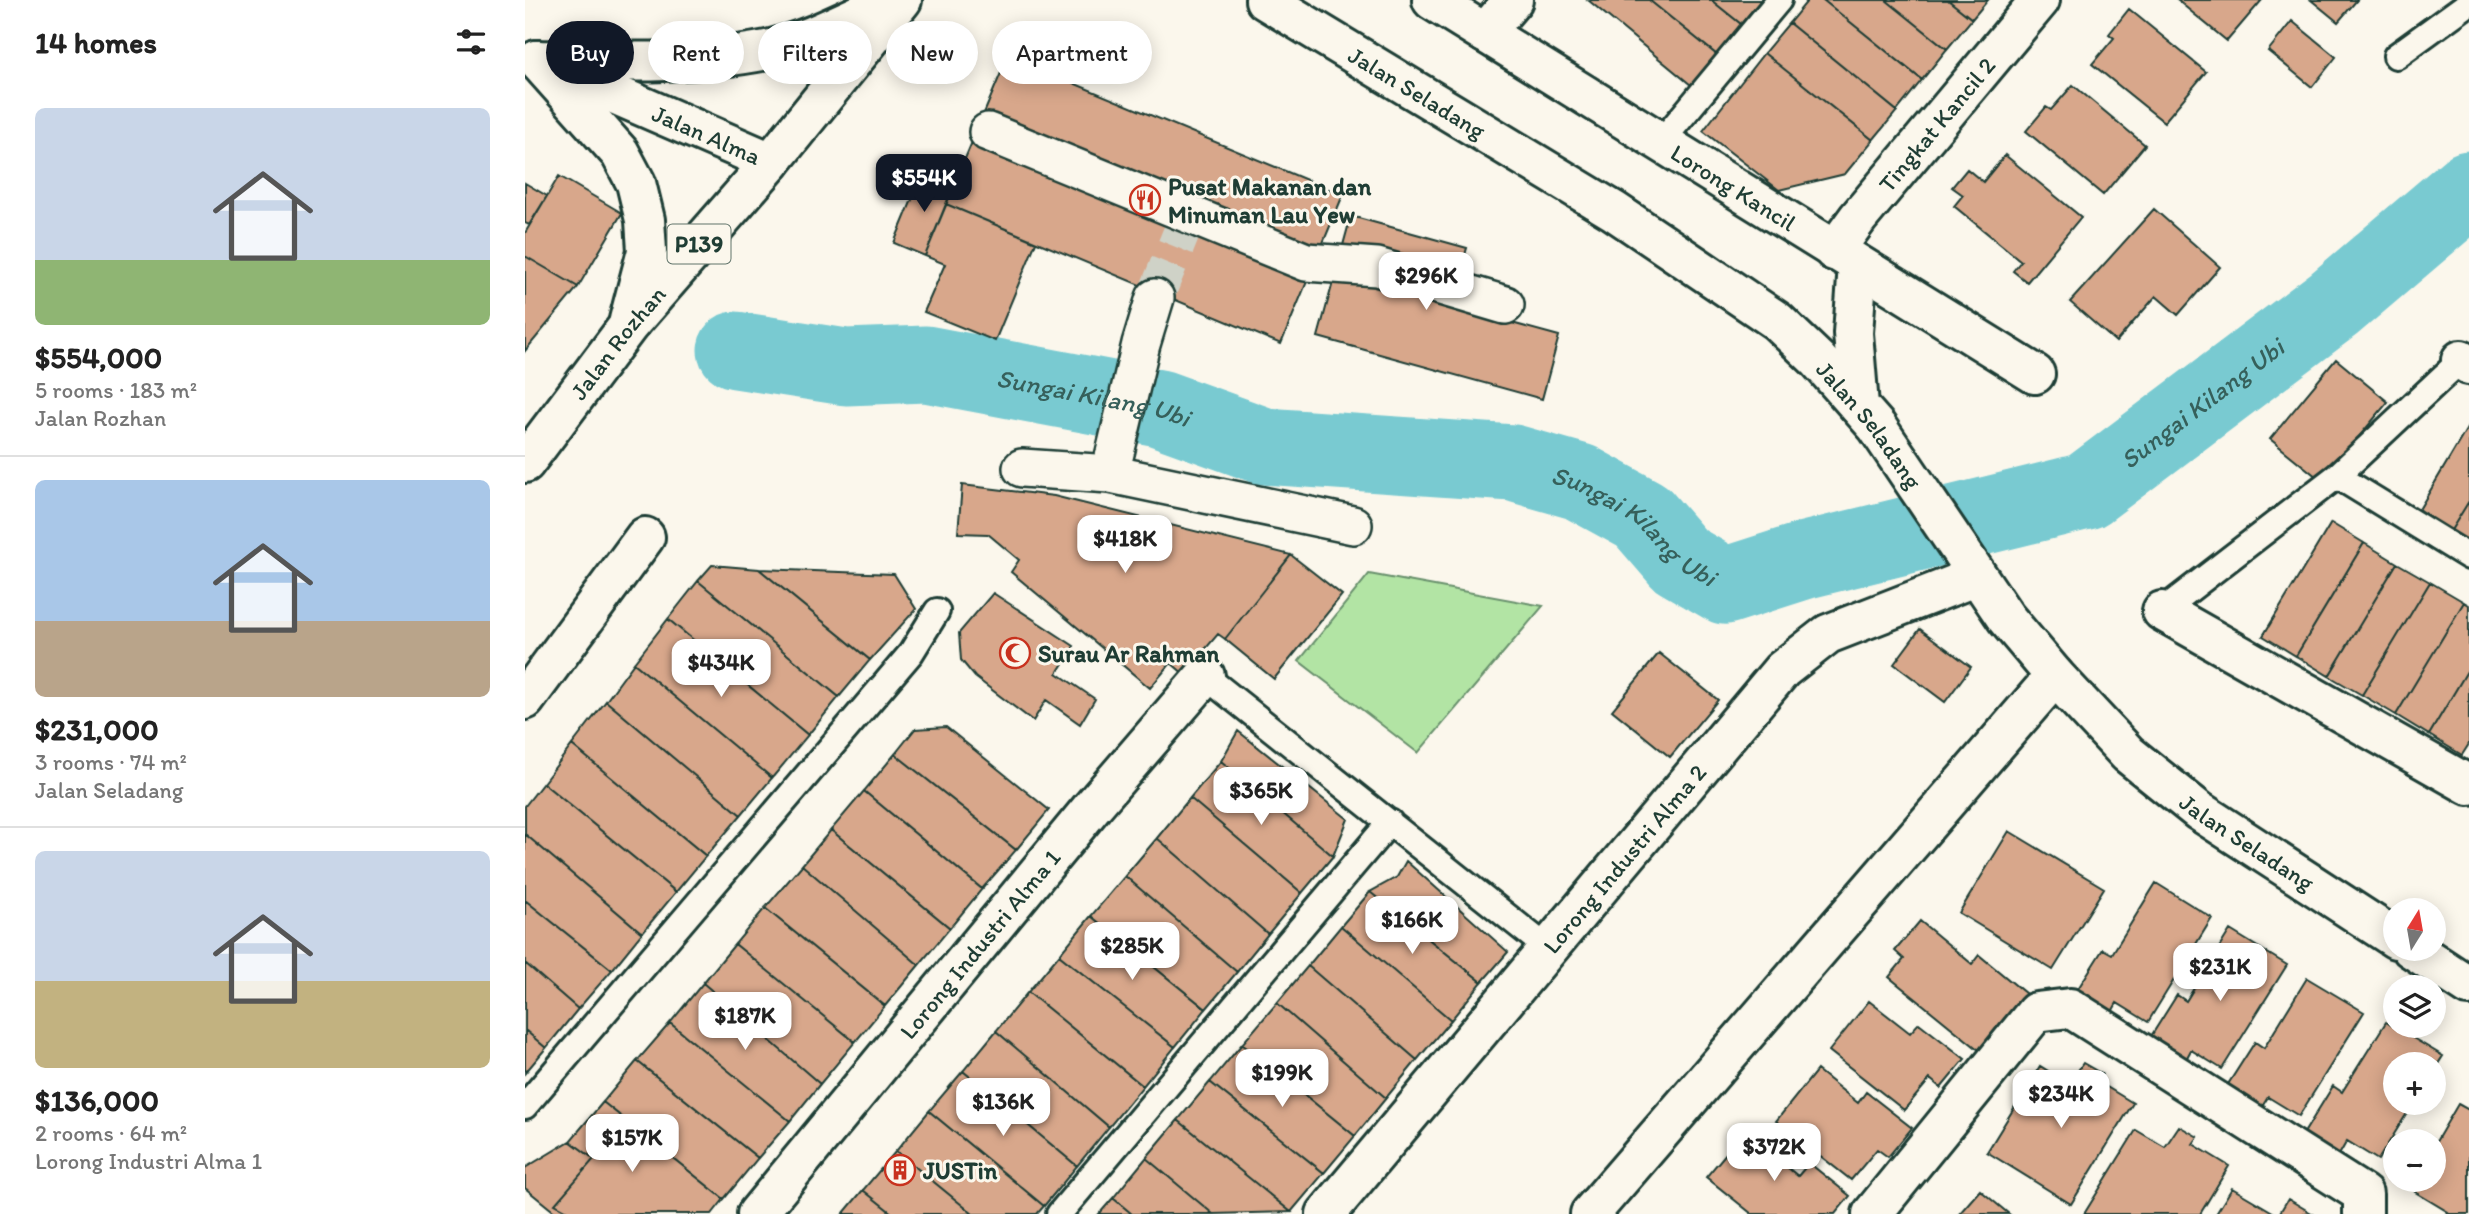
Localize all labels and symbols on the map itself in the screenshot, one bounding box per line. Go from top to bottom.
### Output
street label: Jalan Seladang [1343,40,1492,145]
street label: Tingkat Kancil 2 [1872,51,2001,198]
street label: Jalan Alma [648,98,766,171]
street label: Lorong Kancil [1666,137,1802,237]
pin: $554K [875,154,973,214]
place label: Pusat Makanan dan Minuman Lau Yew [1168,172,1372,229]
restaurant icon: Pusat Makanan dan Minuman Lau Yew [1128,183,1162,217]
road number: P139 [667,224,731,264]
pin: $296K [1377,252,1475,312]
street label: Jalan Rozhan [564,279,671,405]
water label: Sungai Kilang Ubi [2114,330,2292,476]
street label: Jalan Seladang [1811,354,1929,495]
water label: Sungai Kilang Ubi [994,362,1197,435]
water label: Sungai Kilang Ubi [1548,459,1724,595]
pin: $418K [1076,516,1174,575]
mosque icon: Surau Ar Rahman [998,636,1032,670]
place label: Surau Ar Rahman [1038,639,1219,668]
pin: $434K [672,640,770,699]
street label: Lorong Industri Alma 2 [1536,757,1712,959]
pin: $365K [1212,768,1310,827]
street label: Jalan Seladang [2174,787,2321,897]
street label: Lorong Industri Alma 1 [893,843,1066,1045]
pin: $166K [1363,897,1461,956]
north arrow [2383,898,2447,961]
pin: $285K [1083,922,1181,982]
pin: $231K [2171,944,2269,1003]
pin: $187K [696,992,794,1052]
pin: $199K [1233,1050,1331,1109]
pin: $234K [2012,1070,2110,1130]
pin: $136K [954,1078,1052,1138]
pin: $157K [583,1114,681,1174]
pin: $372K [1725,1124,1823,1183]
building icon: JUSTin [883,1153,917,1187]
place label: JUSTin [922,1156,998,1185]

